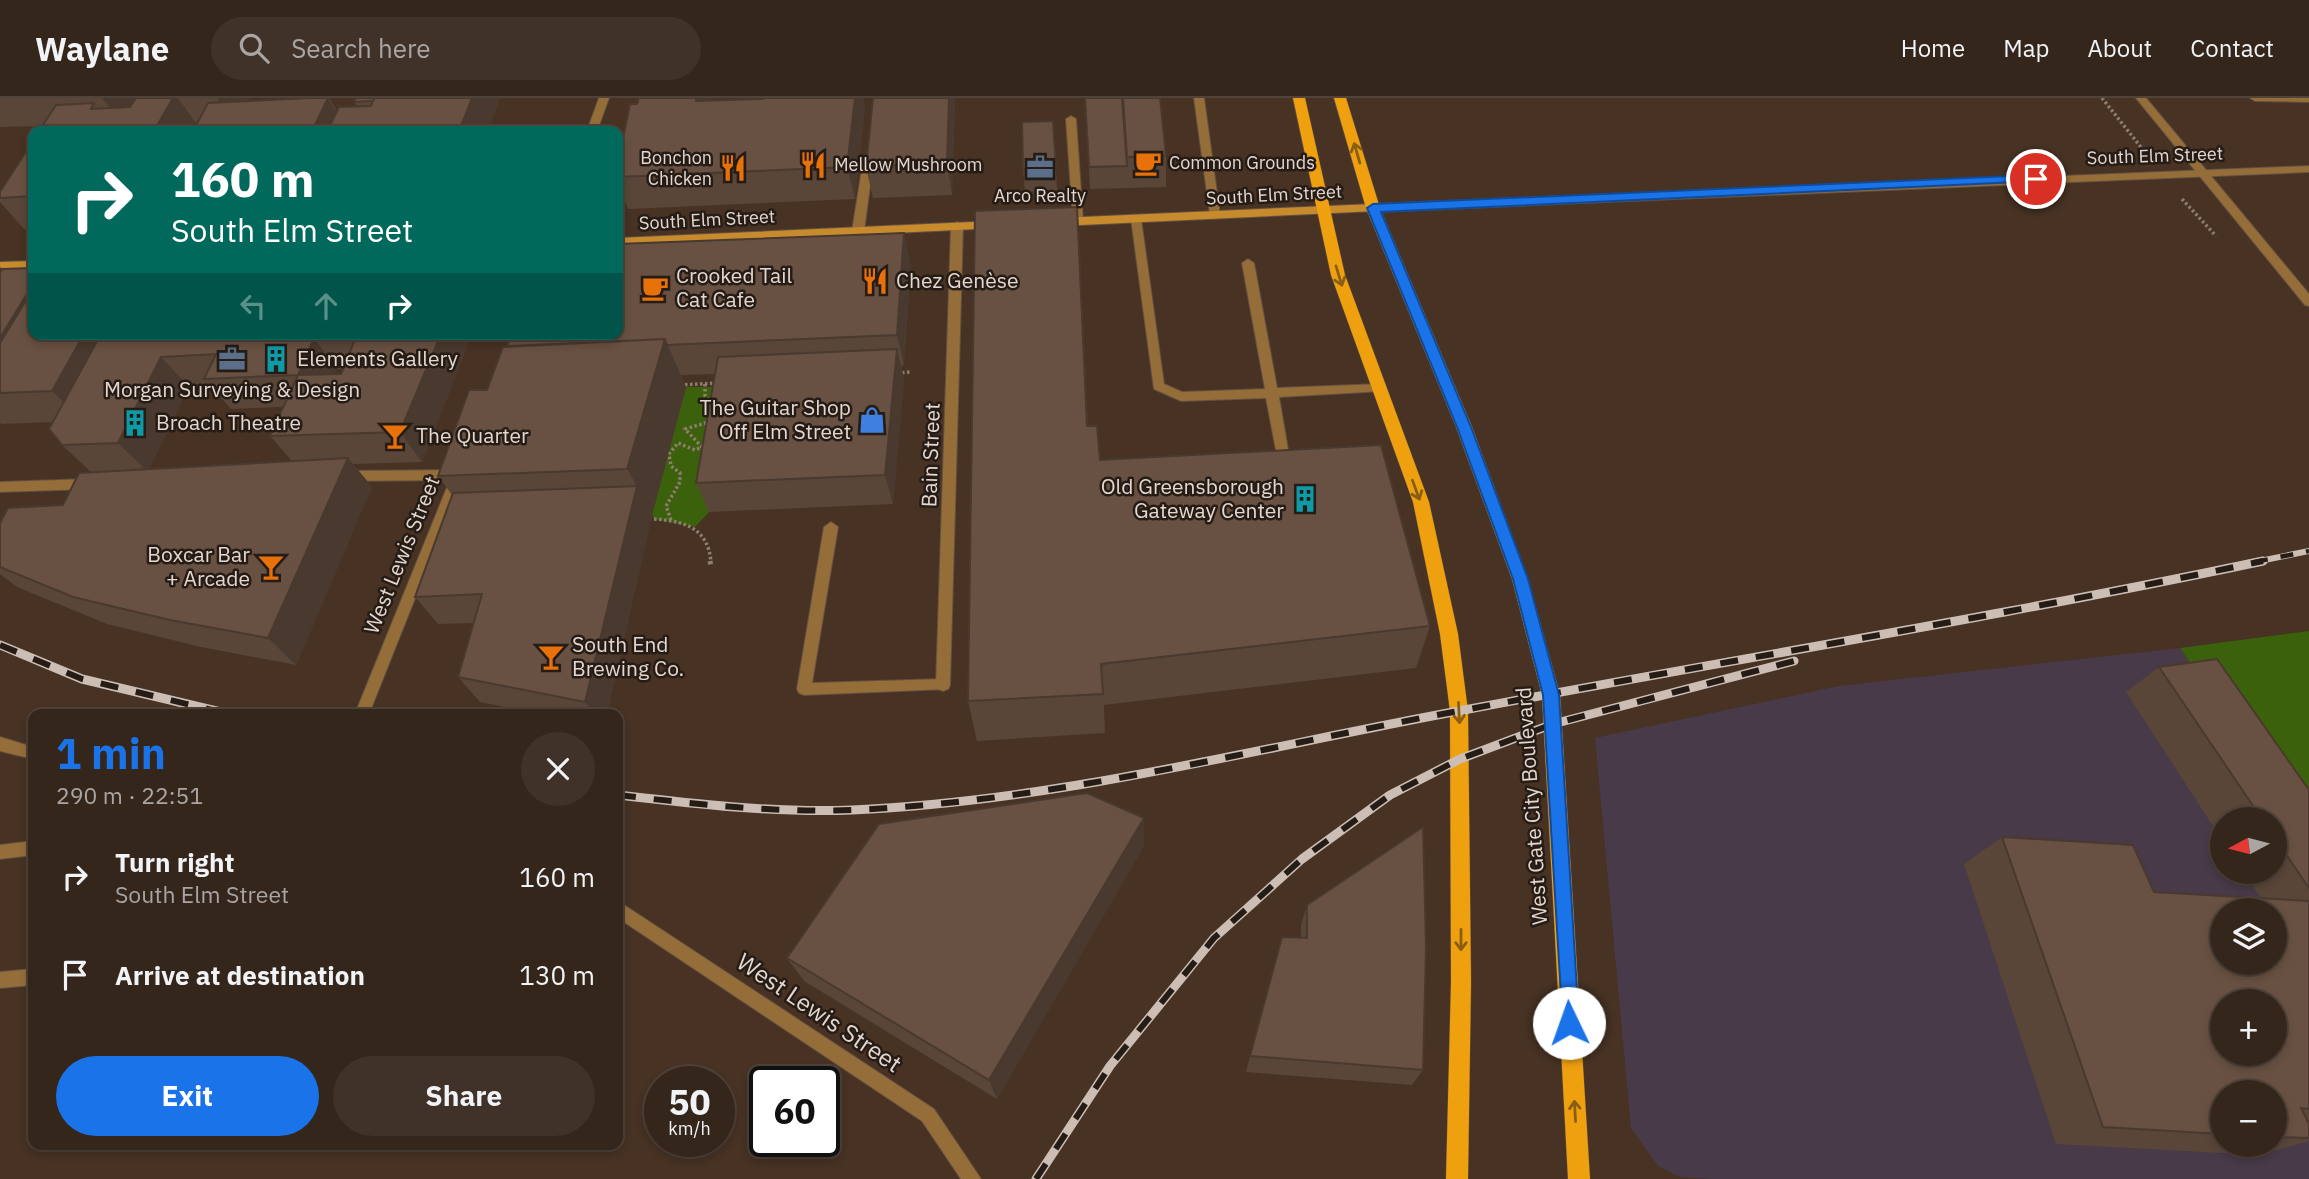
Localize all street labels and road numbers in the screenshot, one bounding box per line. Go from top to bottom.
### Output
street label: South Elm Street [2086,142,2223,169]
street label: South Elm Street [1205,179,1343,210]
street label: South Elm Street [638,204,776,235]
street label: Bain Street [914,402,946,508]
street label: West Lewis Street [357,471,446,638]
street label: West Gate City Boulevard [1509,686,1553,926]
street label: West Lewis Street [731,945,908,1079]

